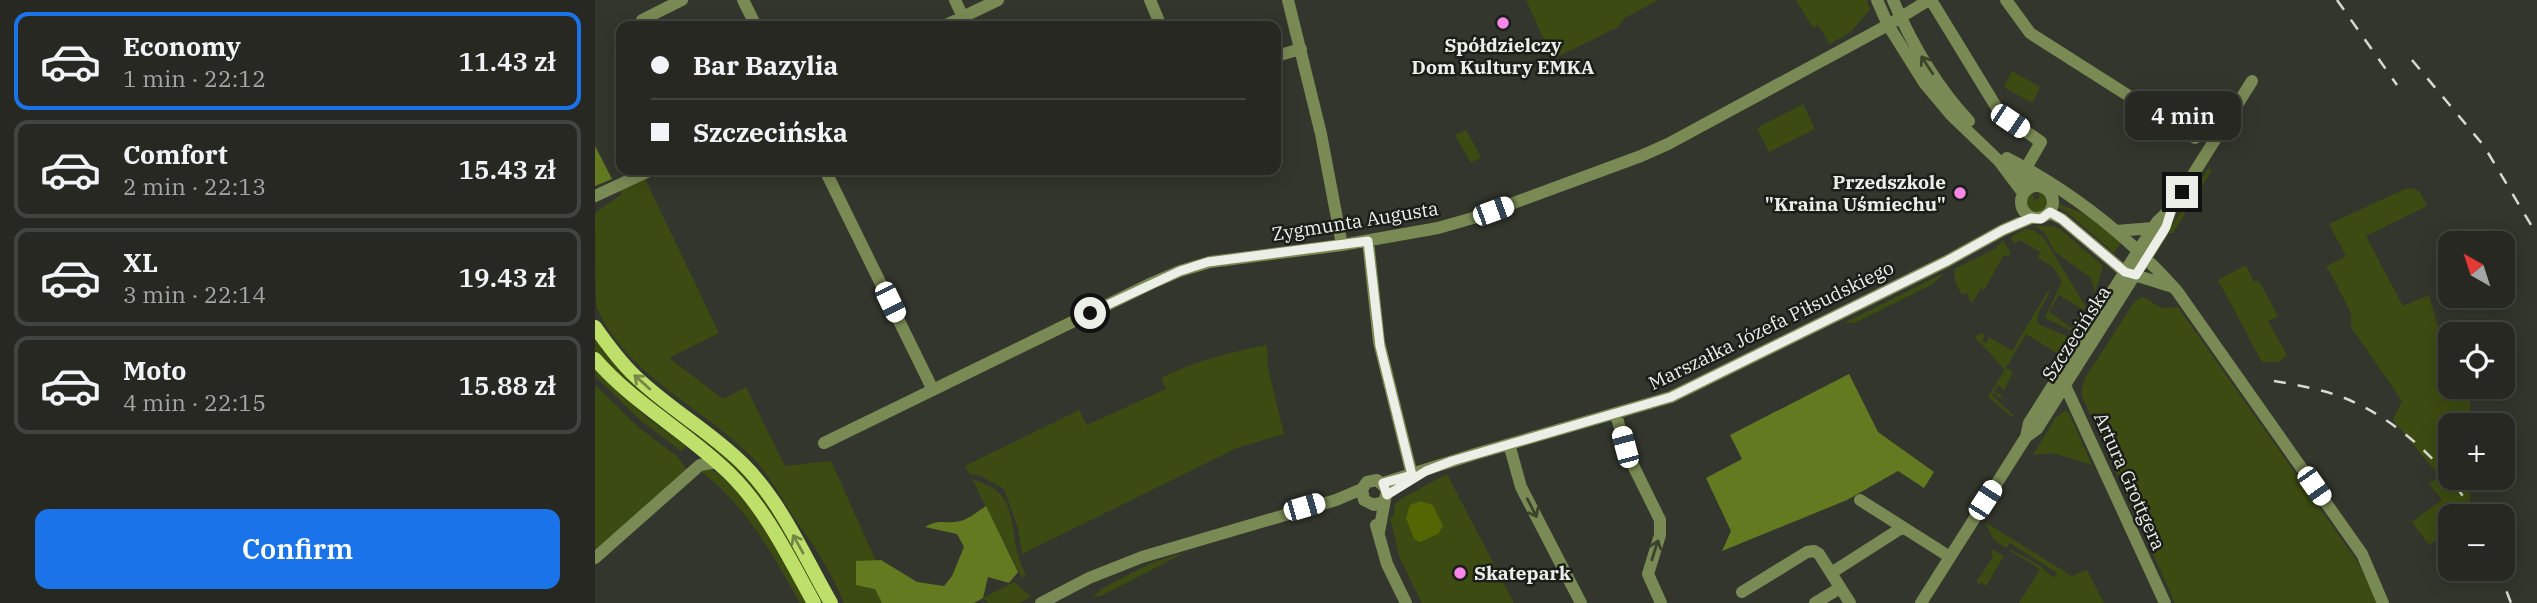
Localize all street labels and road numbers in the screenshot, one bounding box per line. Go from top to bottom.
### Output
street label: Zygmunta Augusta [1270,196,1440,246]
street label: Marszałka Józefa Piłsudskiego [1645,255,1897,395]
street label: Szczecińska [2036,281,2116,385]
street label: Artura Grottgera [2089,408,2171,554]

